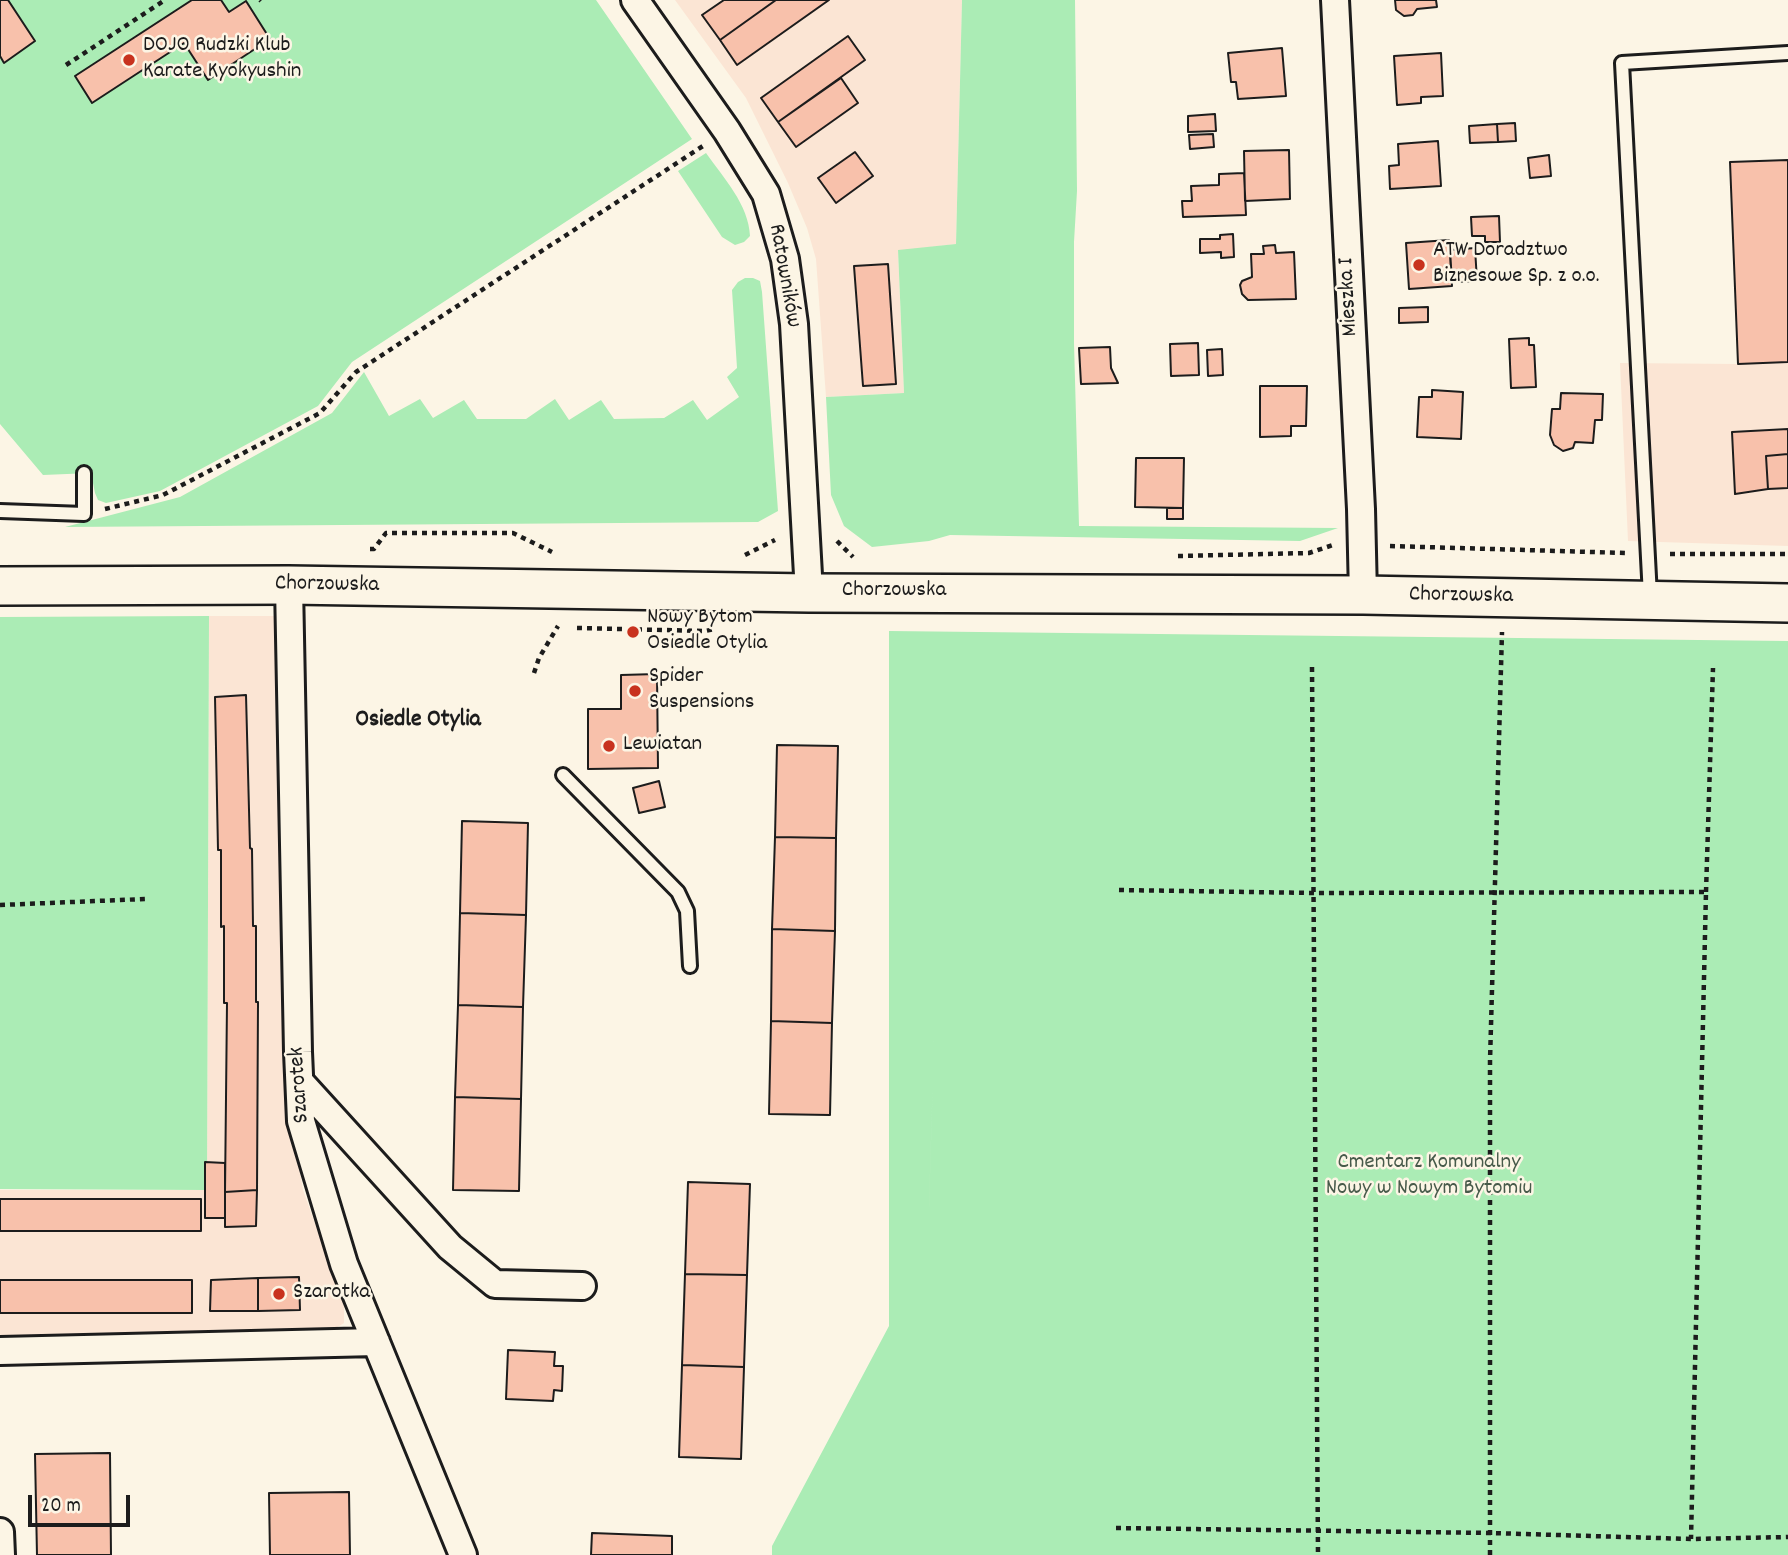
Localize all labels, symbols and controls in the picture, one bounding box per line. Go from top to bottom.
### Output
place label: DOJO Rudzki Klub Karate Kyokyushin [143,33,301,87]
marker: DOJO Rudzki Klub Karate Kyokyushin [121,52,137,68]
street label: Ratowników [760,222,806,330]
place label: ATW Doradztwo Biznesowe Sp. z o.o. [1433,238,1600,292]
street label: Mieszka I [1334,257,1366,337]
marker: ATW Doradztwo Biznesowe Sp. z o.o. [1411,257,1427,273]
street label: Chorzowska [275,571,379,601]
street label: Chorzowska [842,578,946,606]
street label: Chorzowska [1409,582,1513,612]
place label: Nowy Bytom Osiedle Otylia [647,605,767,659]
marker: Nowy Bytom Osiedle Otylia [625,624,641,640]
place label: Spider Suspensions [649,664,755,718]
marker: Spider Suspensions [627,683,643,699]
district label: Osiedle Otylia [355,708,481,736]
place label: Lewiatan [623,732,702,760]
marker: Lewiatan [601,738,617,754]
street label: Szarotek [285,1046,317,1124]
park label: Cmentarz Komunalny Nowy w Nowym Bytomiu [1326,1150,1532,1204]
place label: Szarotka [293,1280,370,1308]
marker: Szarotka [271,1286,287,1302]
scale bar [32,1482,133,1526]
text: 20 m [41,1492,81,1522]

